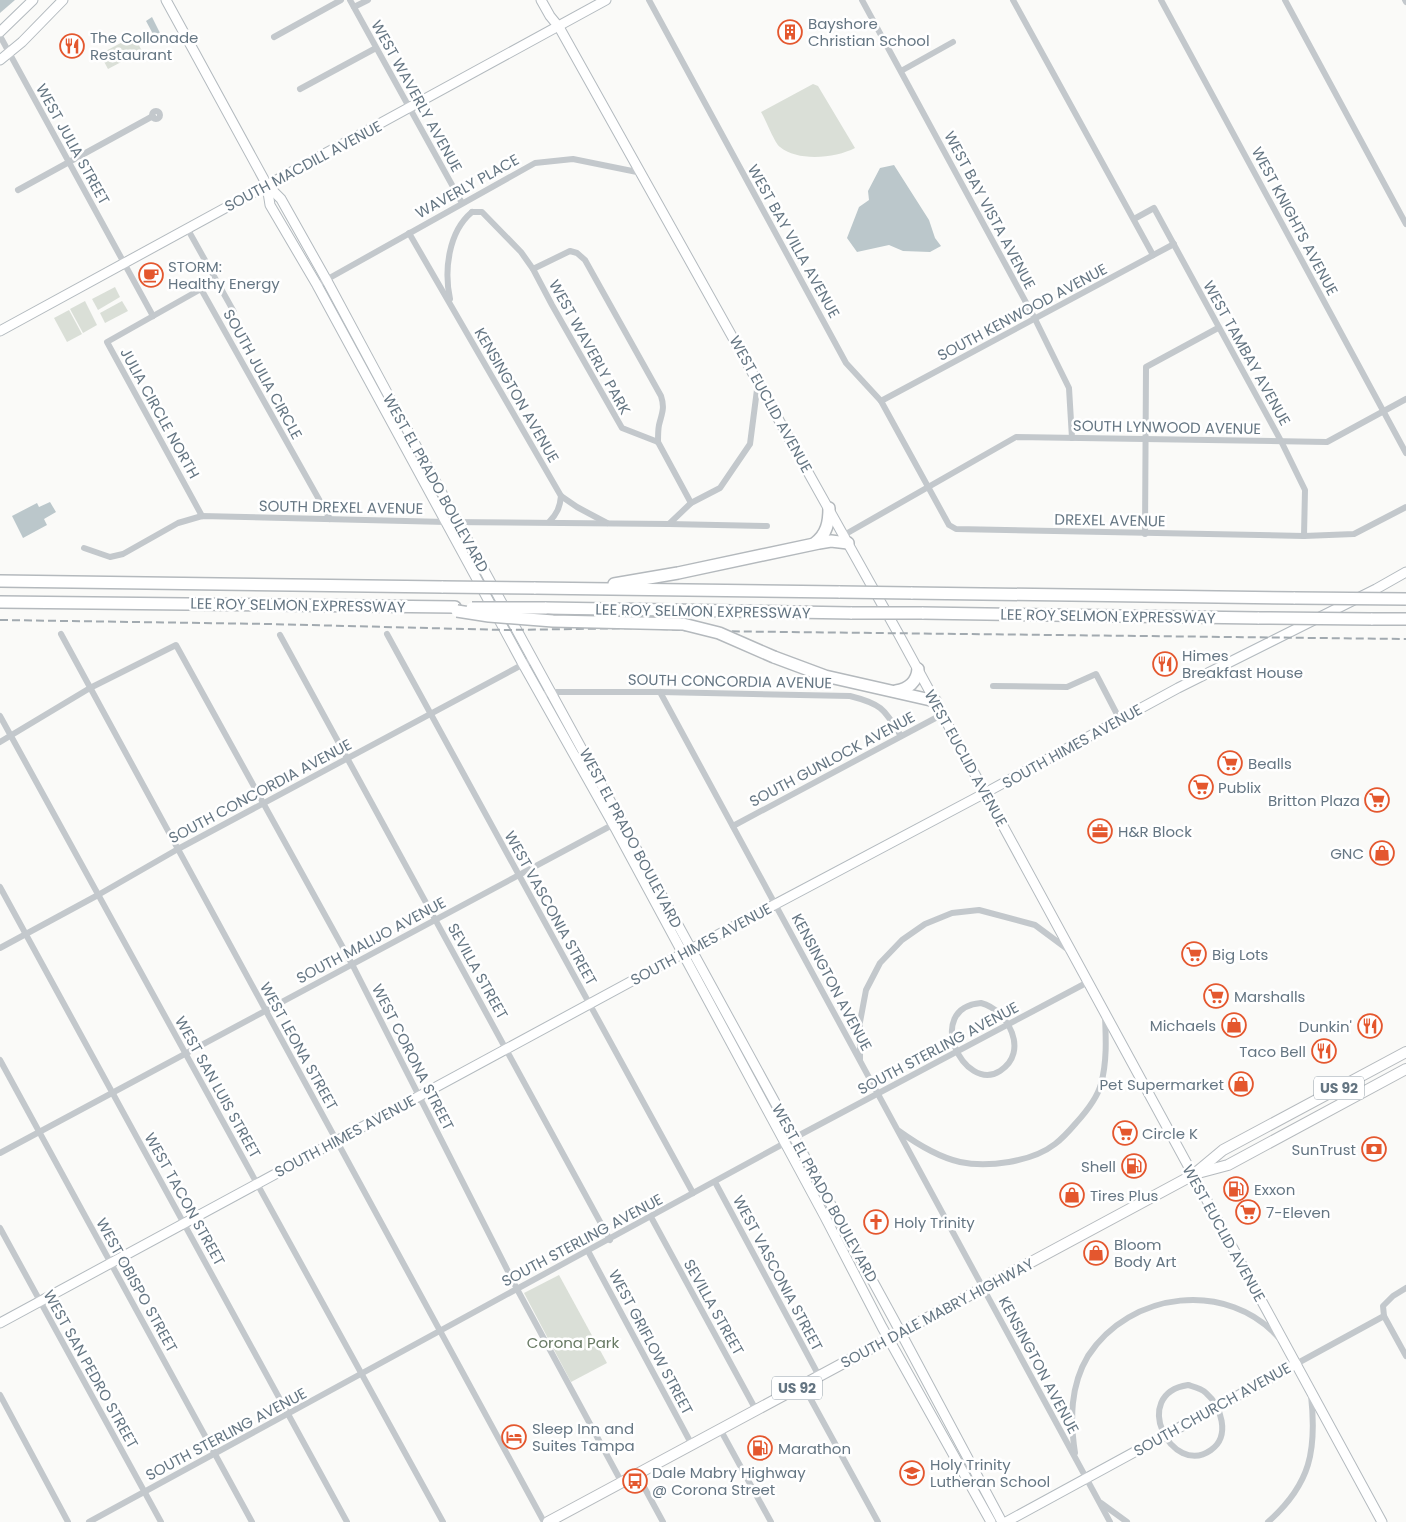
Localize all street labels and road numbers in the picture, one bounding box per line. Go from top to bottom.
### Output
street label: WEST WAVERLY AVENUE [366,16,468,176]
street label: WEST JULIA STREET [31,80,115,208]
street label: SOUTH MACDILL AVENUE [221,116,385,216]
street label: WEST BAY VISTA AVENUE [939,127,1041,293]
street label: WEST KNIGHTS AVENUE [1247,143,1343,299]
street label: WAVERLY PLACE [411,149,523,223]
street label: WEST BAY VILLA AVENUE [743,160,845,322]
street label: SOUTH KENWOOD AVENUE [933,258,1111,366]
street label: WEST WAVERLY PARK [544,276,636,418]
street label: WEST TAMBAY AVENUE [1198,277,1296,429]
street label: SOUTH JULIA CIRCLE [218,305,308,443]
street label: KENSINGTON AVENUE [470,324,564,466]
street label: WEST EUCLID AVENUE [725,332,817,476]
street label: JULIA CIRCLE NORTH [115,344,205,482]
street label: WEST EL PRADO BOULEVARD [378,390,494,576]
street label: SOUTH LYNWOOD AVENUE [1073,415,1261,439]
street label: SOUTH DREXEL AVENUE [259,495,423,519]
street label: DREXEL AVENUE [1054,509,1166,531]
street label: LEE ROY SELMON EXPRESSWAY [190,593,406,617]
street label: LEE ROY SELMON EXPRESSWAY [595,599,811,623]
street label: LEE ROY SELMON EXPRESSWAY [1000,604,1216,628]
street label: SOUTH CONCORDIA AVENUE [628,669,832,693]
street label: WEST EUCLID AVENUE [920,686,1012,830]
street label: SOUTH HIMES AVENUE [998,699,1146,793]
street label: SOUTH GUNLOCK AVENUE [746,706,918,812]
street label: SOUTH CONCORDIA AVENUE [165,734,355,848]
street label: WEST EL PRADO BOULEVARD [575,744,687,932]
street label: WEST VASCONIA STREET [500,827,602,989]
street label: SOUTH MALIJO AVENUE [293,892,449,988]
street label: SOUTH HIMES AVENUE [627,898,775,990]
street label: KENSINGTON AVENUE [787,910,877,1054]
street label: SEVILLA STREET [443,919,513,1023]
street label: WEST LEONA STREET [255,978,343,1114]
street label: WEST CORONA STREET [367,980,459,1134]
street label: SOUTH STERLING AVENUE [854,997,1022,1099]
street label: WEST SAN LUIS STREET [170,1012,266,1162]
road number: US 92 [1314,1076,1364,1100]
street label: SOUTH HIMES AVENUE [271,1090,419,1182]
street label: WEST EL PRADO BOULEVARD [767,1100,883,1286]
street label: WEST TACON STREET [140,1129,230,1269]
street label: WEST EUCLID AVENUE [1178,1161,1270,1305]
street label: SOUTH STERLING AVENUE [498,1189,666,1291]
street label: WEST VASCONIA STREET [728,1191,828,1355]
street label: WEST OBISPO STREET [91,1214,183,1356]
street label: SOUTH DALE MABRY HIGHWAY [837,1253,1037,1373]
street label: SEVILLA STREET [679,1255,749,1359]
street label: WEST GRIFLOW STREET [604,1266,698,1418]
street label: WEST SAN PEDRO STREET [39,1286,143,1452]
street label: KENSINGTON AVENUE [994,1293,1084,1437]
street label: SOUTH CHURCH AVENUE [1130,1357,1294,1461]
road number: US 92 [772,1376,822,1400]
street label: SOUTH STERLING AVENUE [142,1383,310,1485]

